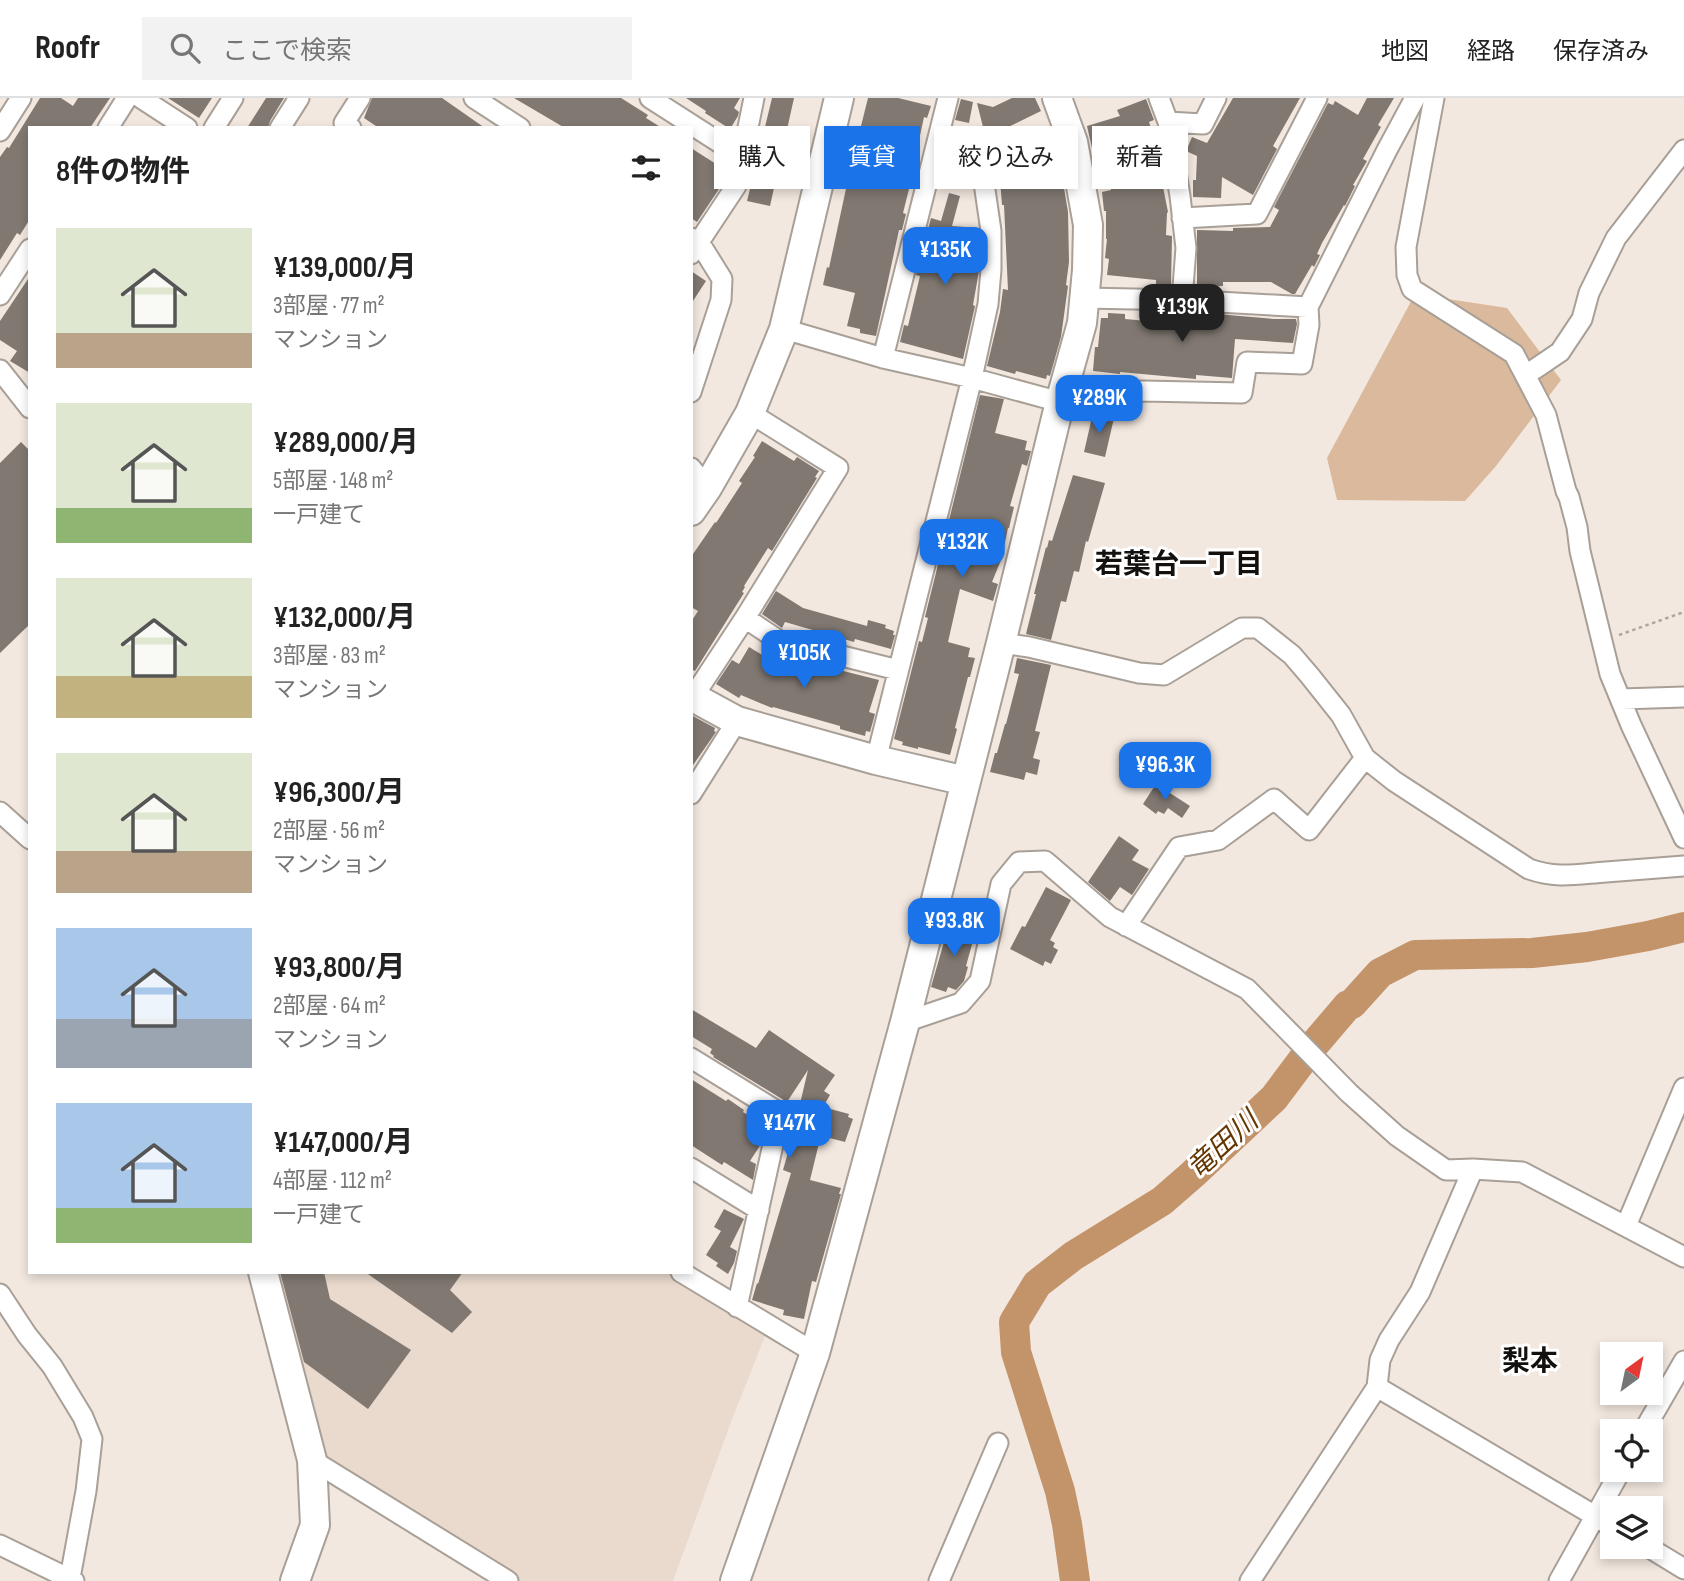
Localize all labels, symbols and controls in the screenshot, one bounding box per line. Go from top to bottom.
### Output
search box [142,17,632,80]
text: Roofr [35,28,100,68]
icon: search [166,29,204,67]
text: ここで検索 [222,36,352,67]
text: 地図 [1381,37,1429,66]
text: 経路 [1467,37,1515,66]
text: 保存済み [1553,37,1649,66]
chip: 購入 [714,126,810,189]
chip: 賃貸 [824,126,920,189]
chip: 絞り込み [934,126,1078,189]
chip: 新着 [1092,126,1188,189]
icon: filters [627,149,665,187]
text: 8件の物件 [56,154,190,190]
pin: ¥135K [896,228,994,287]
text: ¥135K [919,236,971,264]
text: ¥139,000/月 [273,250,417,286]
icon: home [112,256,196,340]
pin: ¥139K [1133,285,1231,344]
text: 3部屋 · 77 m² [273,292,385,320]
text: ¥139K [1155,293,1209,321]
text: マンション [273,326,388,354]
pin: ¥289K [1050,376,1148,435]
text: ¥289K [1072,384,1126,412]
text: ¥289,000/月 [273,425,419,461]
icon: home [112,431,196,515]
text: 5部屋 · 148 m² [273,467,394,495]
text: 一戸建て [273,501,365,529]
pin: ¥132K [913,519,1011,579]
text: ¥132K [936,528,988,556]
district label: 若葉台一丁目 [1095,548,1263,581]
text: ¥132,000/月 [273,600,416,636]
icon: home [112,606,196,690]
pin: ¥105K [755,630,853,690]
text: ¥105K [777,639,831,667]
text: 3部屋 · 83 m² [273,642,386,670]
text: マンション [273,676,388,704]
pin: ¥96.3K [1108,742,1222,802]
text: ¥96.3K [1135,751,1195,779]
text: ¥96,300/月 [273,775,405,811]
icon: home [112,781,196,865]
text: 2部屋 · 56 m² [273,817,385,845]
text: マンション [273,851,388,879]
pin: ¥93.8K [897,898,1011,958]
text: ¥93.8K [924,907,984,935]
text: ¥93,800/月 [273,950,406,986]
icon: home [112,956,196,1040]
text: 2部屋 · 64 m² [273,992,386,1020]
text: マンション [273,1026,388,1054]
pin: ¥147K [740,1100,838,1160]
water label: 竜田川 [1181,1103,1267,1185]
text: ¥147K [763,1109,815,1137]
text: ¥147,000/月 [273,1125,414,1161]
icon: home [112,1131,196,1215]
text: 4部屋 · 112 m² [273,1167,392,1195]
text: 一戸建て [273,1201,365,1229]
north arrow [1600,1342,1662,1405]
map controls [1600,1342,1663,1559]
district label: 梨本 [1502,1345,1558,1378]
button: locate [1600,1419,1663,1482]
button: layers [1600,1496,1663,1559]

